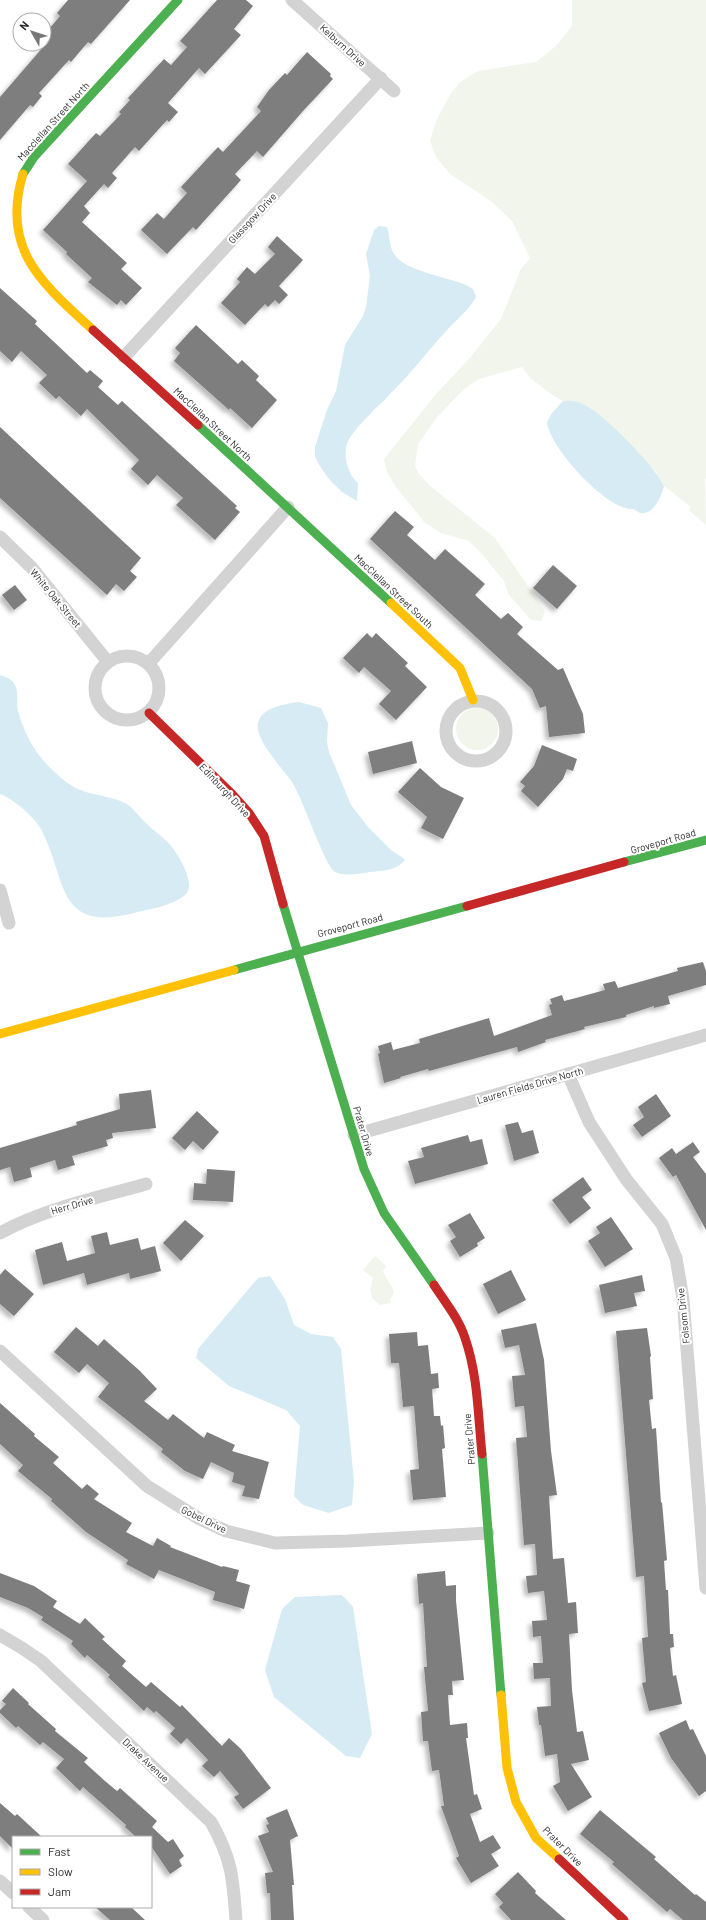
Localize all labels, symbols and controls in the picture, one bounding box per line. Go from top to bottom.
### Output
north arrow [12,12,52,52]
text: N [16,18,31,32]
street label: Kelburn Drive [318,21,368,69]
street label: Macclellan Street North [15,79,91,163]
street label: Glassgow Drive [225,190,279,246]
street label: MacClellan Street North [171,385,255,463]
street label: MacClellan Street South [352,551,436,631]
street label: White Oak Street [28,566,84,630]
street label: Edinburgh Drive [197,761,253,819]
street label: Groveport Road [629,826,697,856]
street label: Groveport Road [316,910,384,940]
street label: Lauren Fields Drive North [476,1064,584,1106]
street label: Prater Drive [351,1105,377,1157]
street label: Herr Drive [49,1193,95,1217]
street label: Folsom Drive [674,1288,692,1344]
street label: Prater Drive [461,1413,477,1465]
street label: Gobel Drive [179,1503,229,1535]
street label: Drake Avenue [120,1736,172,1784]
street label: Prater Drive [541,1824,585,1868]
legend [12,1836,152,1908]
text: Fast [48,1844,71,1858]
text: Slow [48,1864,73,1878]
text: Jam [48,1884,71,1898]

